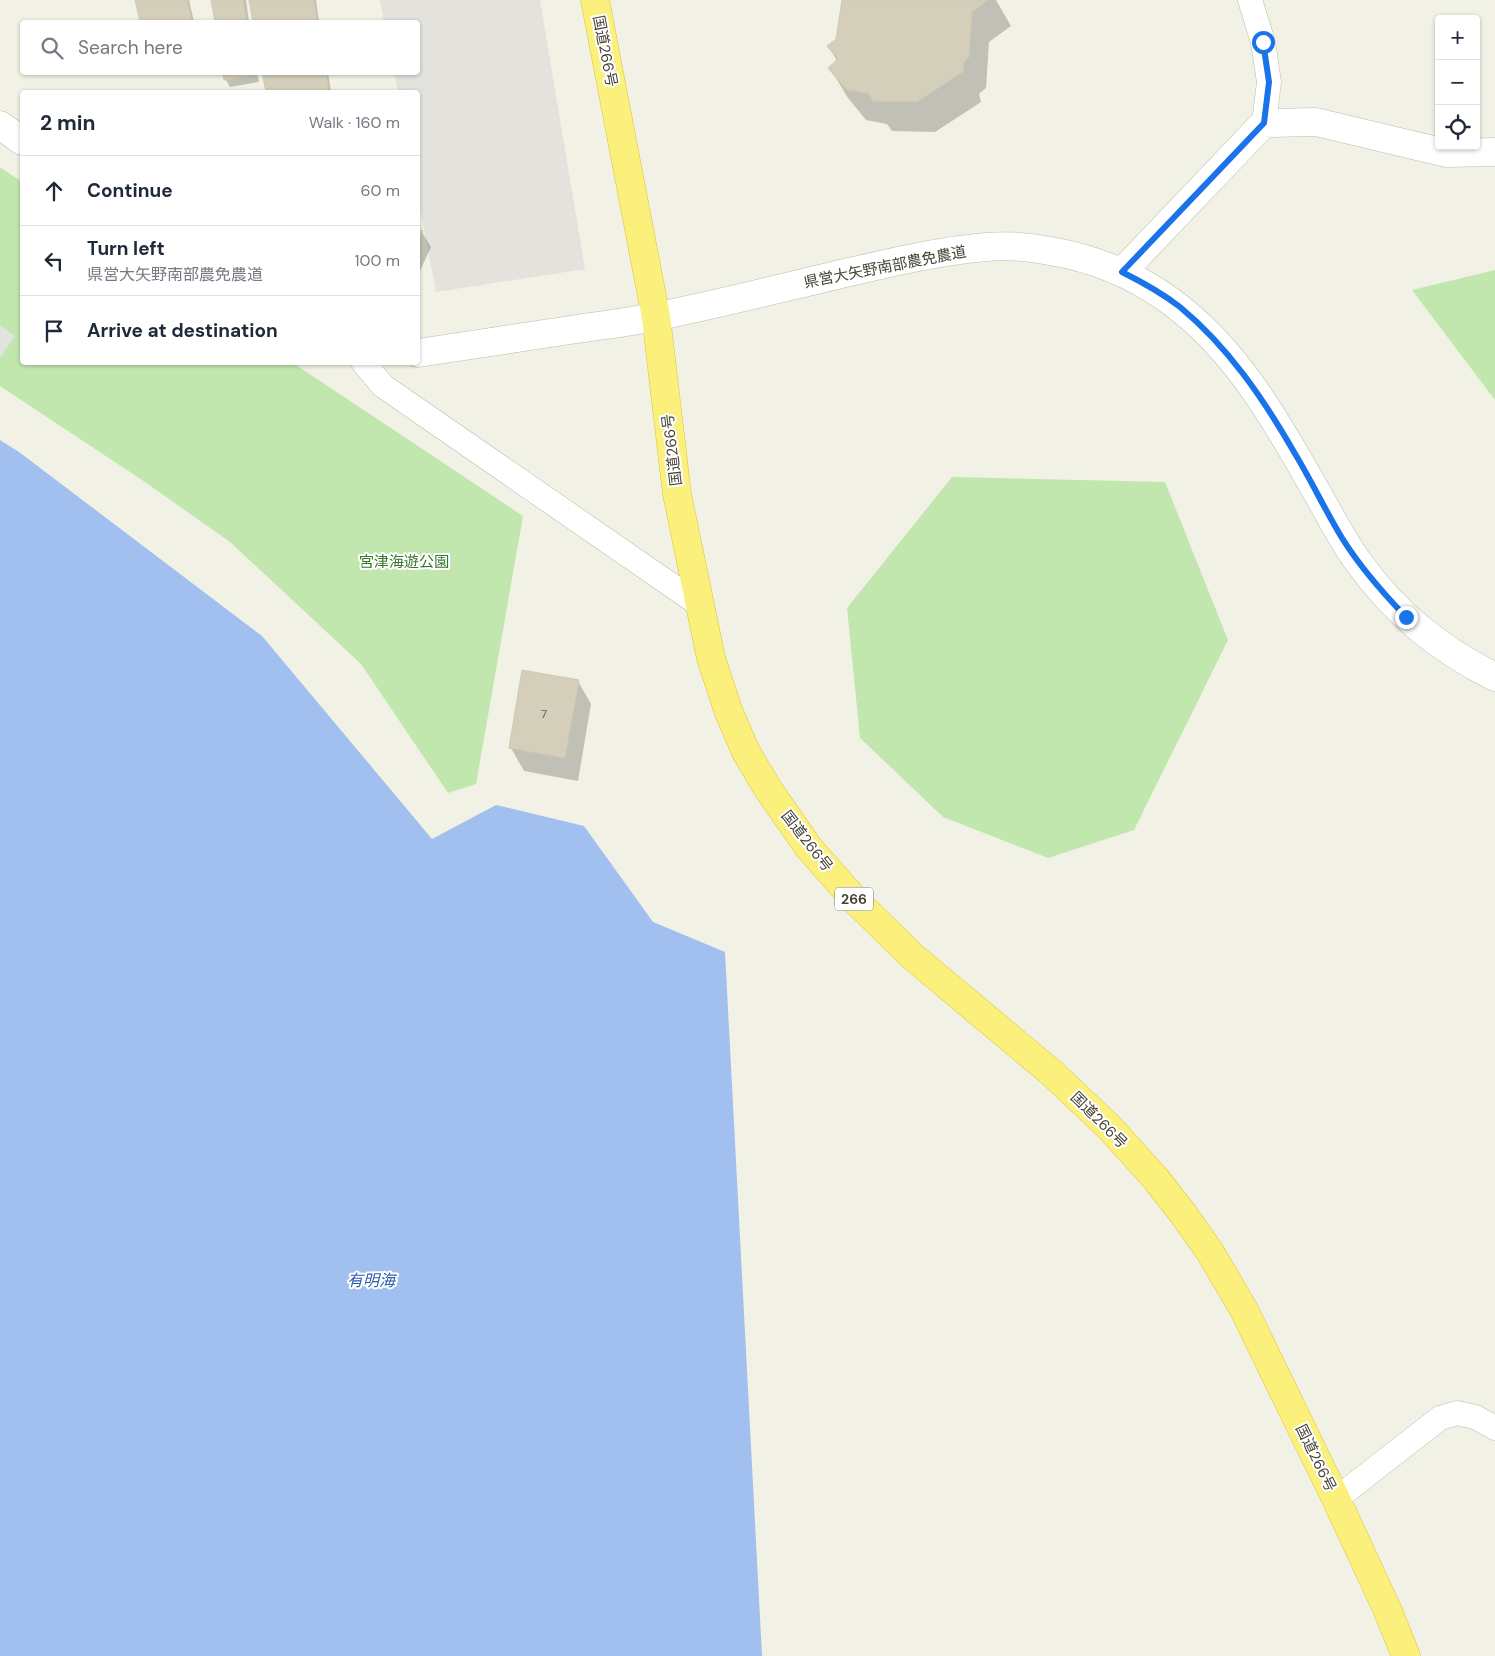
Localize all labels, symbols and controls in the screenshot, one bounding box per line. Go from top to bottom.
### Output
street label: 国道266号 [588,14,622,88]
map controls [1435,15,1480,150]
button: + [1435,15,1480,60]
search box [20,20,420,75]
route start [1252,31,1275,54]
icon: search [38,34,66,62]
text: Search here [78,35,183,60]
button: − [1435,60,1480,105]
button: locate [1435,105,1480,150]
text: 2 min [40,109,96,137]
text: Walk · 160 m [309,112,400,133]
icon: ahead [40,177,68,205]
text: Continue [87,178,173,203]
text: 60 m [360,180,400,201]
text: Turn left [87,236,165,261]
street label: 県営大矢野南部農免農道 [802,241,968,293]
icon: left [40,247,68,275]
text: 100 m [355,250,400,271]
text: 県営大矢野南部農免農道 [87,264,263,285]
icon: arrive [40,317,68,345]
text: Arrive at destination [87,318,278,343]
street label: 国道266号 [658,413,686,487]
park label: 宮津海遊公園 [359,552,449,572]
route end [1395,606,1418,629]
house number: 7 [541,706,547,722]
street label: 国道266号 [777,806,837,876]
road number: 266 [835,888,873,911]
street label: 国道266号 [1066,1087,1132,1153]
water label: 有明海 [347,1270,398,1291]
street label: 国道266号 [1291,1421,1341,1495]

